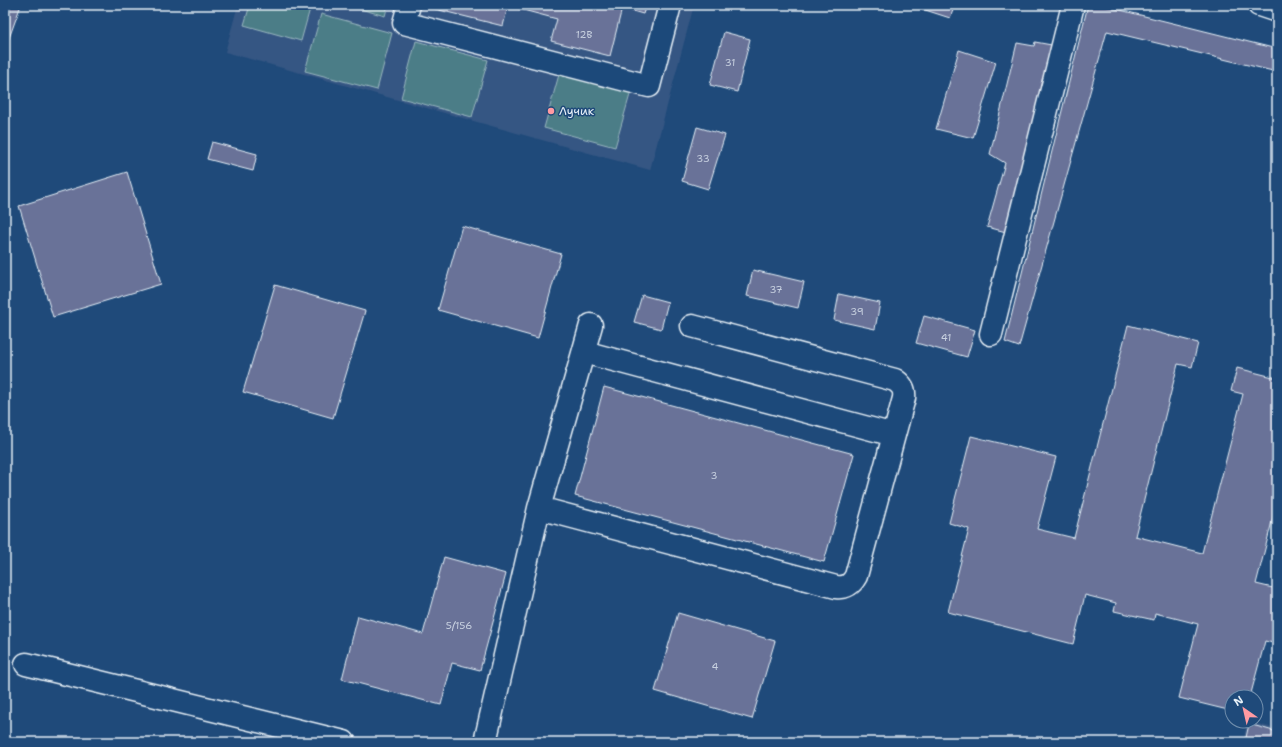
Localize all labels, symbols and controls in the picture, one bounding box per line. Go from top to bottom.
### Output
house number: 12В [576,28,592,41]
house number: 31 [725,56,735,69]
place label: Лучик [559,103,595,119]
marker: Лучик [546,106,556,116]
house number: 33 [696,152,710,165]
house number: 37 [769,283,783,296]
house number: 39 [850,305,864,318]
house number: 41 [941,331,951,344]
house number: 3 [711,469,718,482]
house number: 5/156 [446,619,472,632]
house number: 4 [712,660,719,673]
north arrow [1224,689,1264,729]
text: N [1231,692,1247,710]

